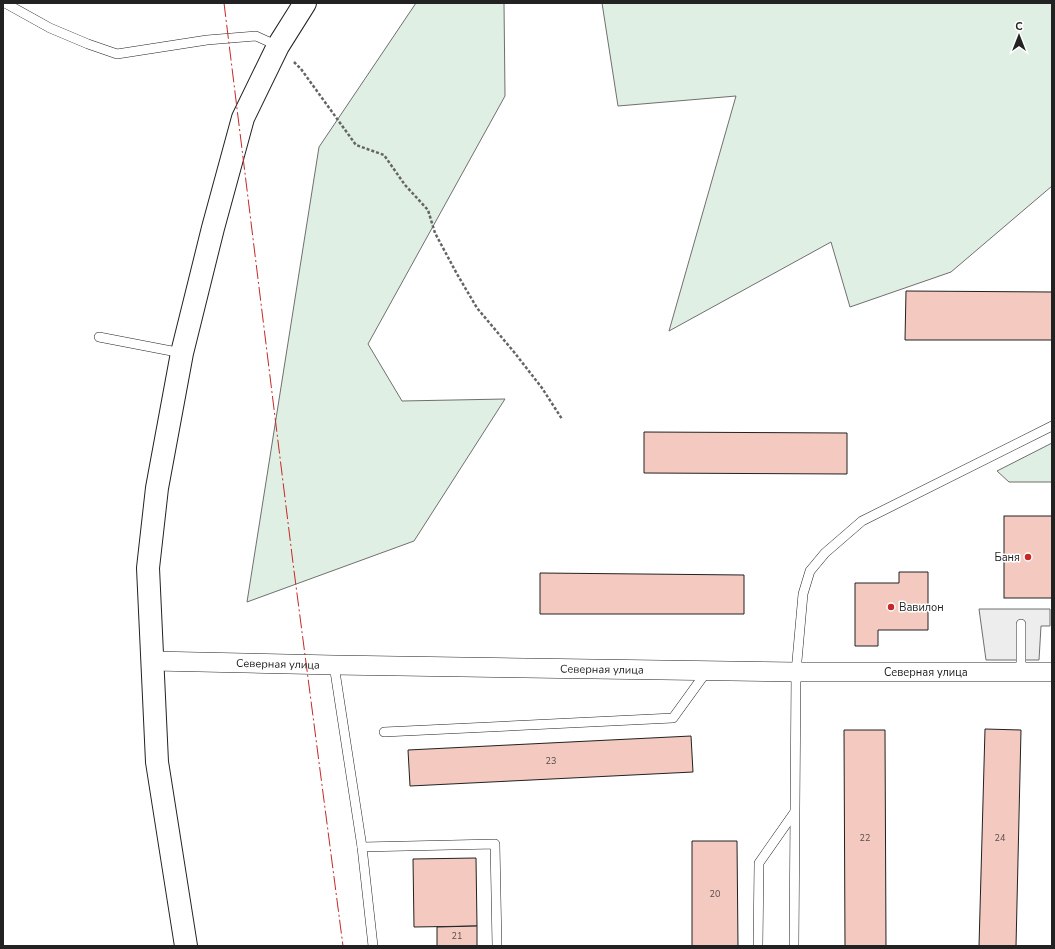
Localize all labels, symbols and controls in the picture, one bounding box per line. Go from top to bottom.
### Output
north arrow [999,16,1039,56]
text: С [1015,19,1023,34]
place label: Баня [994,550,1020,565]
marker: Баня [1023,552,1033,562]
place label: Вавилон [899,600,944,615]
marker: Вавилон [886,602,896,612]
street label: Северная улица [236,655,320,672]
street label: Северная улица [560,661,644,677]
street label: Северная улица [884,665,968,680]
house number: 23 [546,755,556,767]
house number: 22 [860,832,870,844]
house number: 24 [995,832,1006,844]
house number: 20 [710,888,720,900]
house number: 21 [452,930,462,942]

